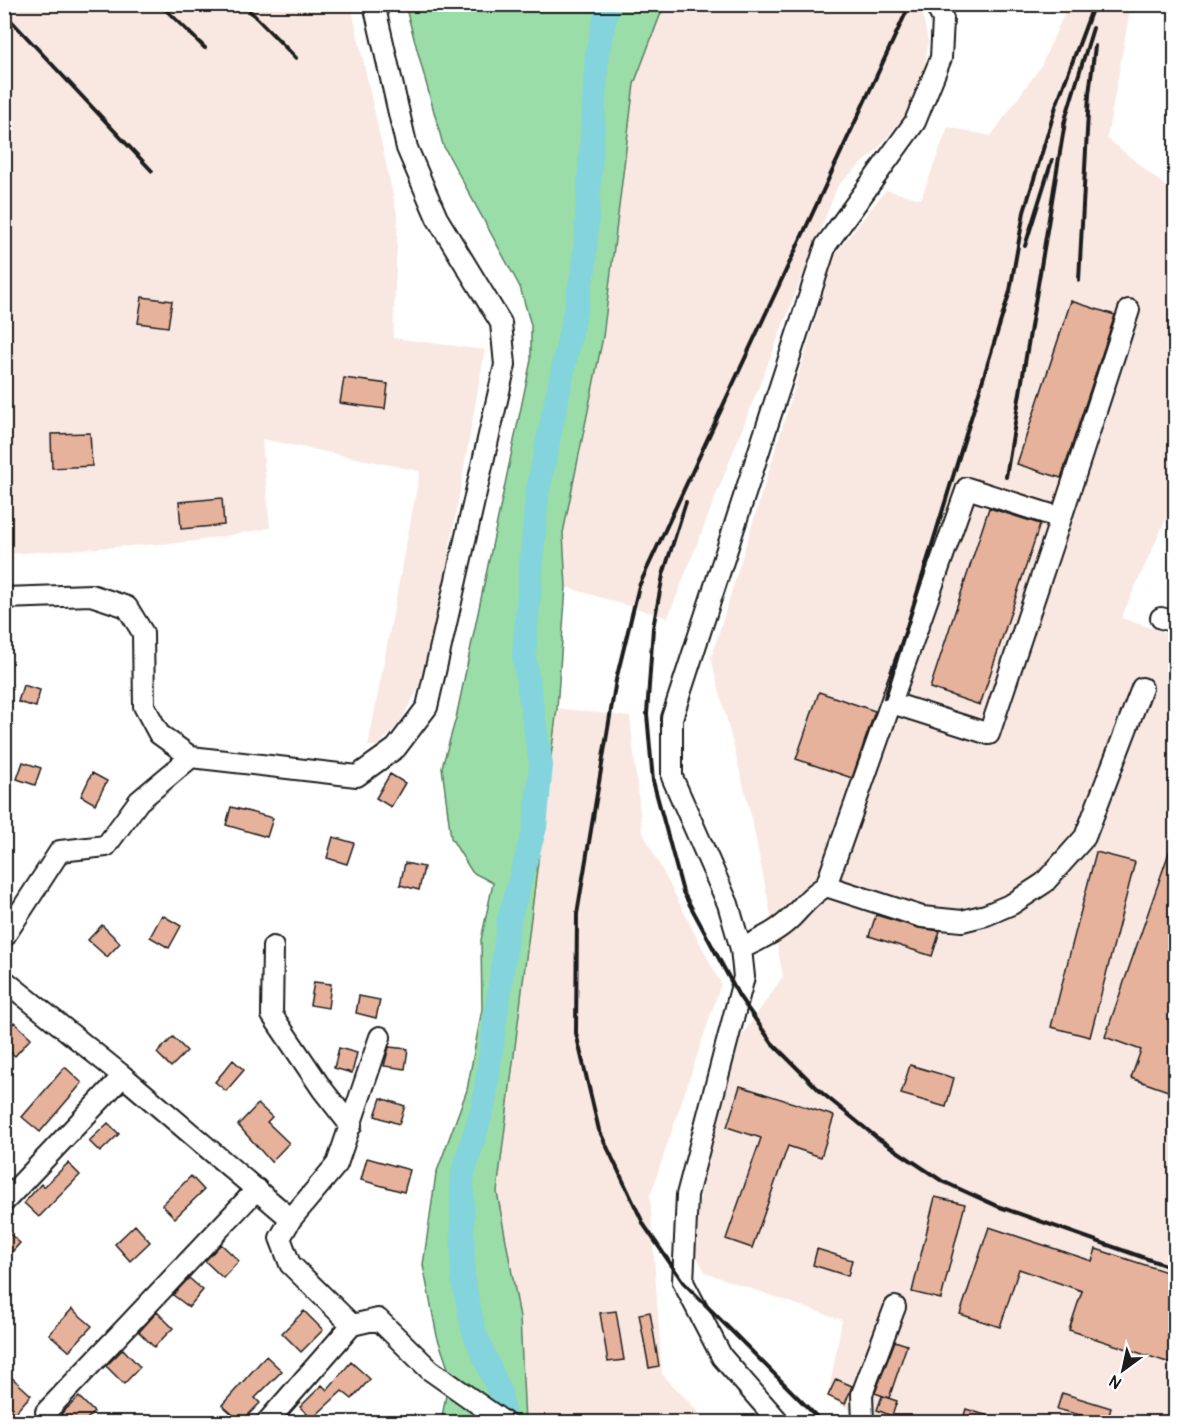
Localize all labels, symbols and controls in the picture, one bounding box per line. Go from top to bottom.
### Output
north arrow [1093,1340,1153,1400]
text: N [1105,1370,1125,1393]

